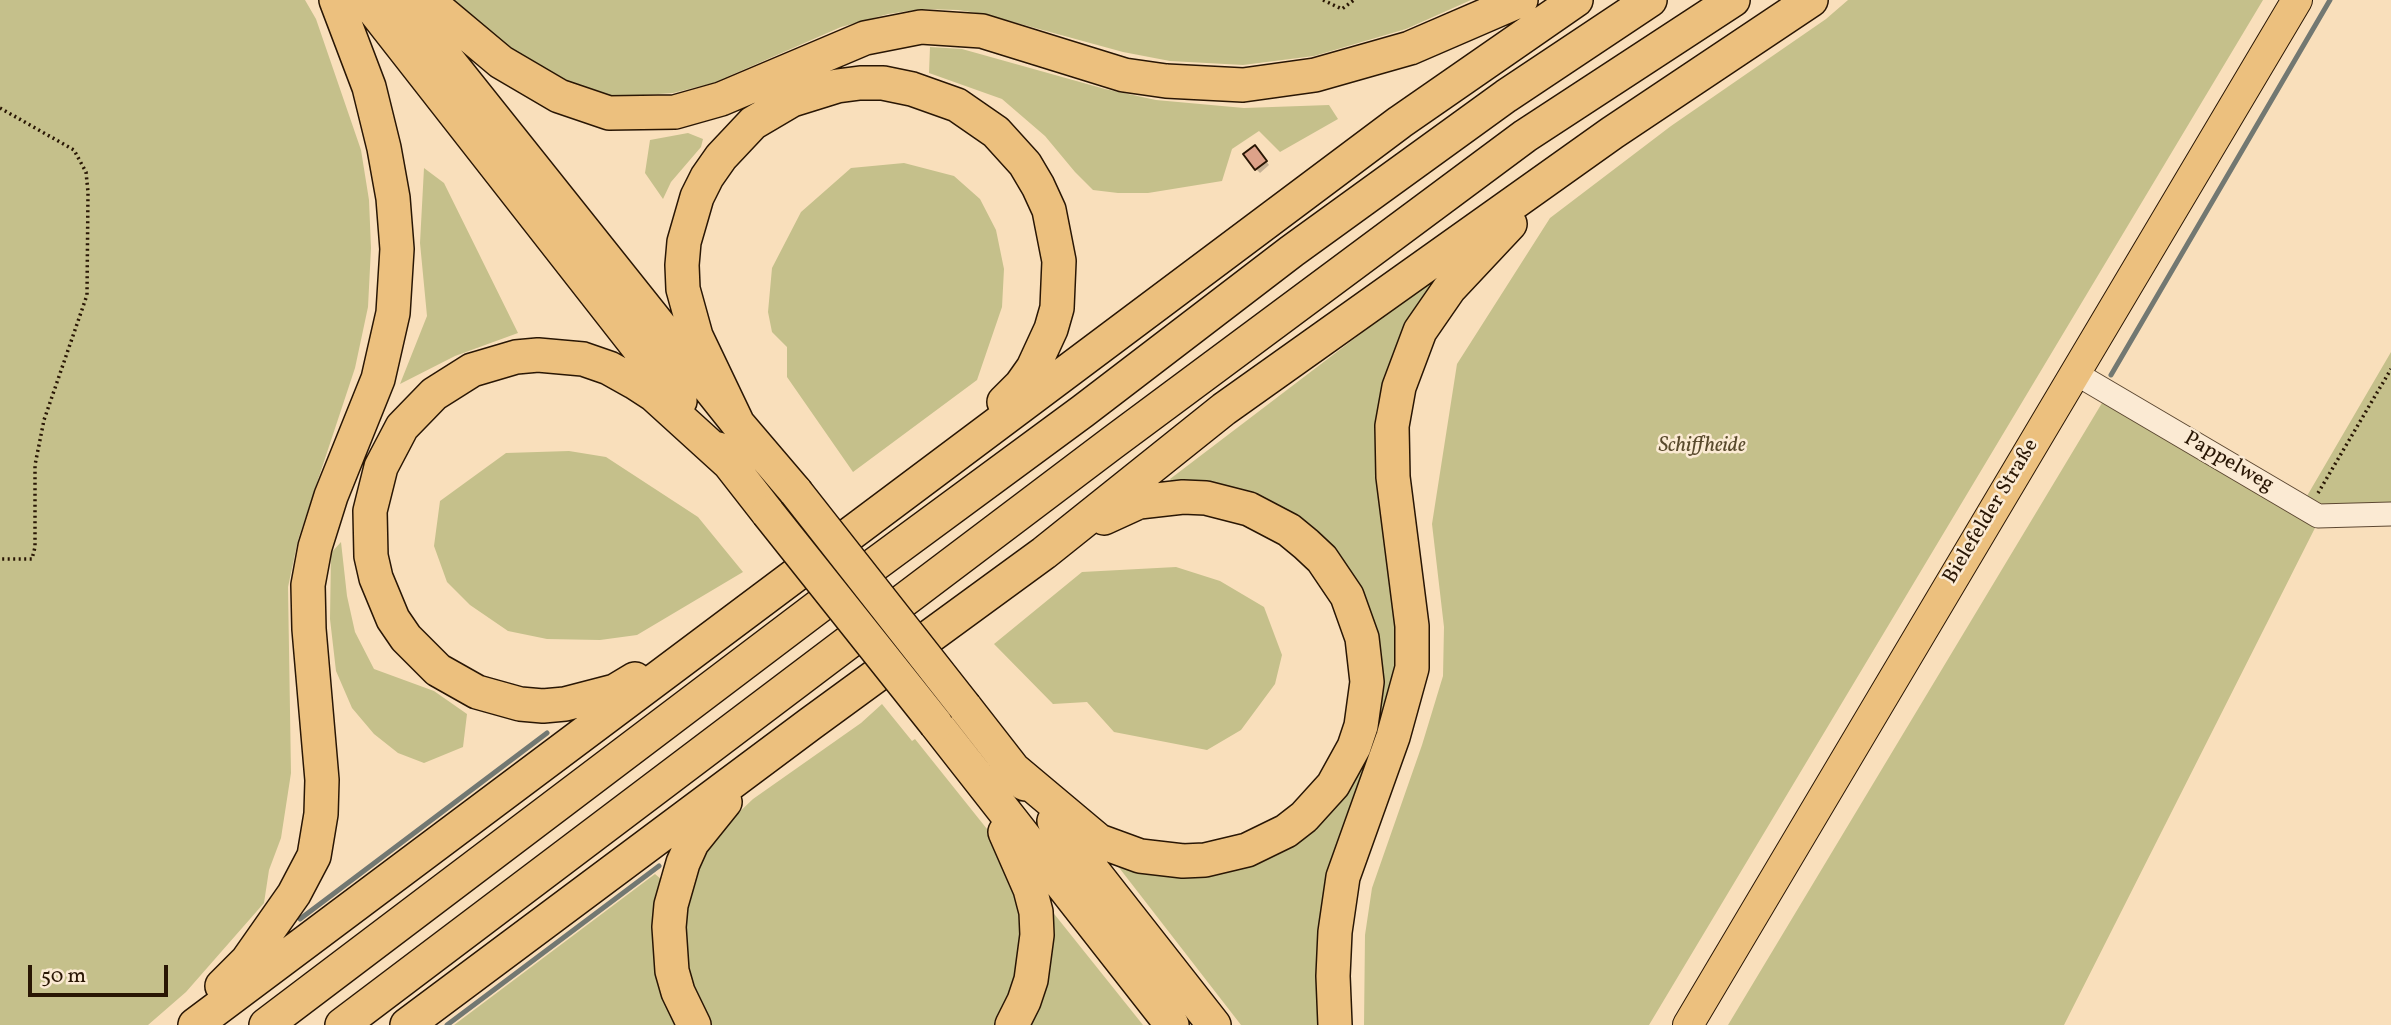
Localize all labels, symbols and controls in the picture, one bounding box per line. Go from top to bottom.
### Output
street label: Pappelweg [2179,427,2277,499]
park label: Schiffheide [1658,434,1746,460]
street label: Bielefelder Straße [1939,435,2045,589]
scale bar [32,951,172,995]
text: 50 m [41,962,86,991]

